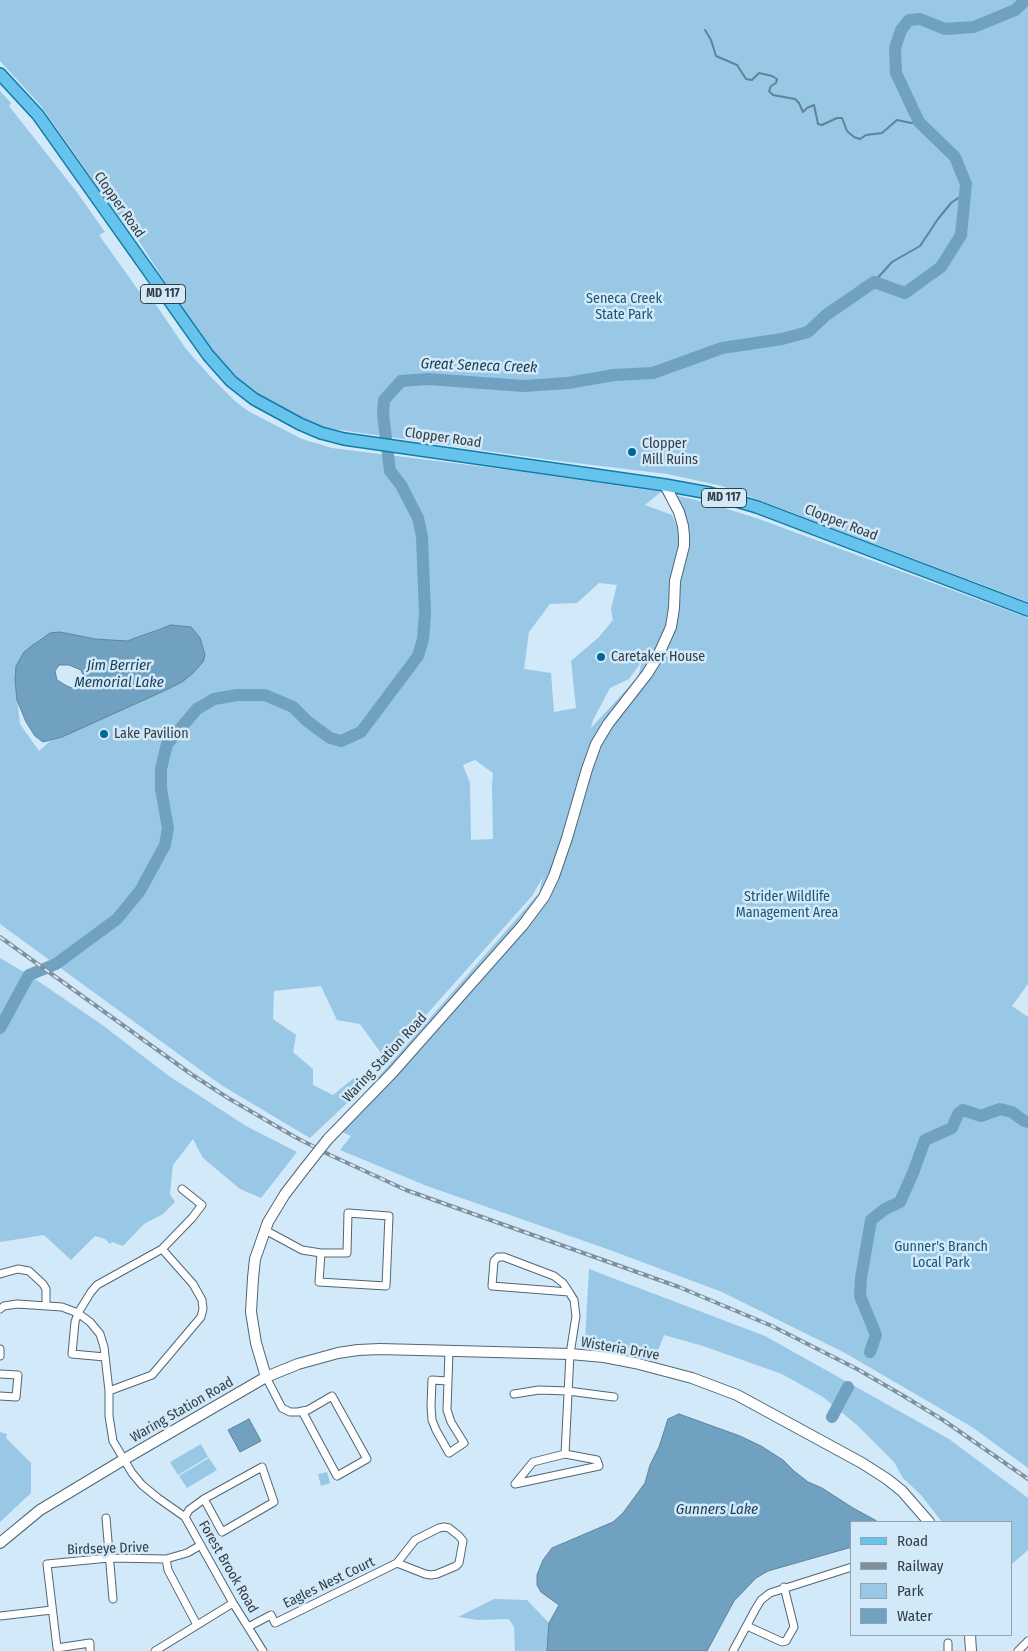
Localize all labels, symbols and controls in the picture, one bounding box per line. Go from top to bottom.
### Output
street label: Clopper Road [90,169,148,241]
road number: MD 117 [140,284,186,304]
park label: Seneca Creek State Park [586,291,662,324]
water label: Great Seneca Creek [420,355,538,377]
street label: Clopper Road [404,424,482,452]
place label: Clopper Mill Ruins [642,436,698,468]
marker: Clopper Mill Ruins [626,446,638,458]
road number: MD 117 [702,488,746,508]
street label: Clopper Road [802,501,880,545]
place label: Caretaker House [611,649,705,665]
marker: Caretaker House [595,651,607,663]
water label: Jim Berrier Memorial Lake [74,657,164,692]
place label: Lake Pavilion [114,726,189,742]
marker: Lake Pavilion [98,728,110,740]
park label: Strider Wildlife Management Area [736,889,838,922]
street label: Waring Station Road [339,1010,431,1106]
park label: Gunner's Branch Local Park [894,1239,988,1272]
street label: Wisteria Drive [579,1334,661,1364]
street label: Waring Station Road [128,1374,236,1446]
water label: Gunners Lake [676,1501,758,1519]
street label: Forest Brook Road [195,1518,261,1616]
legend [850,1521,1013,1636]
text: Road [897,1532,928,1550]
street label: Birdseye Drive [67,1539,149,1559]
street label: Eagles Nest Court [280,1554,378,1612]
text: Railway [897,1557,944,1575]
text: Park [897,1582,924,1600]
text: Water [897,1607,932,1625]

